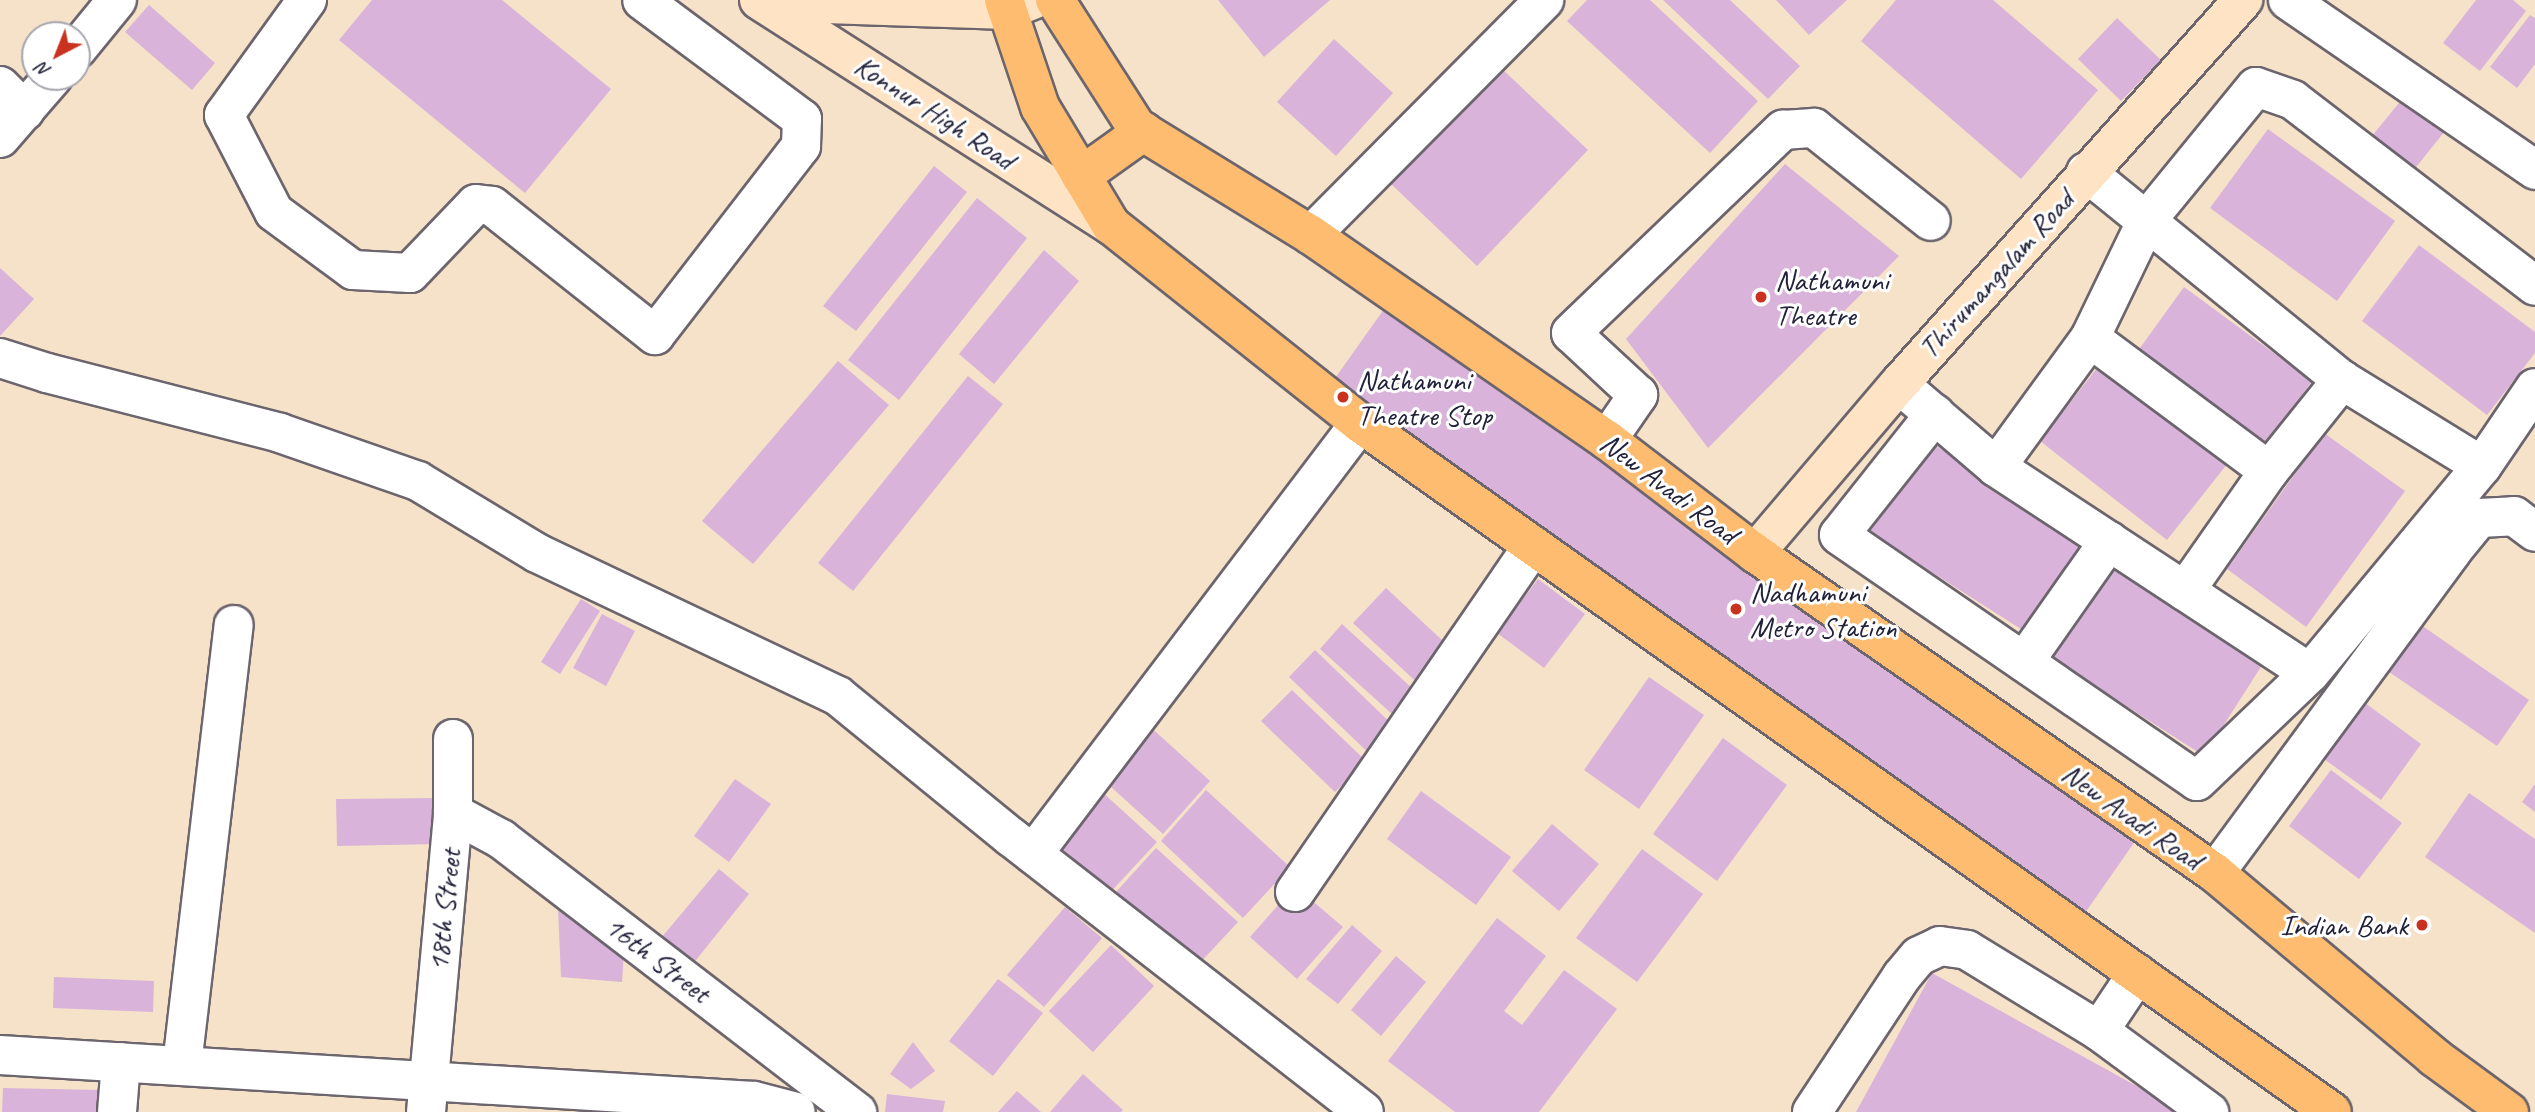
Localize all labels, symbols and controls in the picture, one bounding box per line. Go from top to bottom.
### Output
north arrow [21,21,91,91]
street label: Konnur High Road [848,47,1022,177]
text: N [31,57,56,83]
street label: Thirumangalam Road [1911,183,2081,365]
place label: Nathamuni Theatre [1775,262,1889,332]
marker: Nathamuni Theatre [1753,289,1769,305]
place label: Nathamuni Theatre Stop [1357,362,1492,432]
marker: Nathamuni Theatre Stop [1335,389,1351,405]
street label: New Avadi Road [1593,424,1745,552]
place label: Nadhamuni Metro Station [1750,574,1898,644]
marker: Nadhamuni Metro Station [1728,601,1744,617]
street label: New Avadi Road [2055,754,2209,878]
street label: 18th Street [420,847,468,973]
place label: Indian Bank [2279,907,2408,943]
street label: 16th Street [598,908,718,1010]
marker: Indian Bank [2414,917,2430,933]

